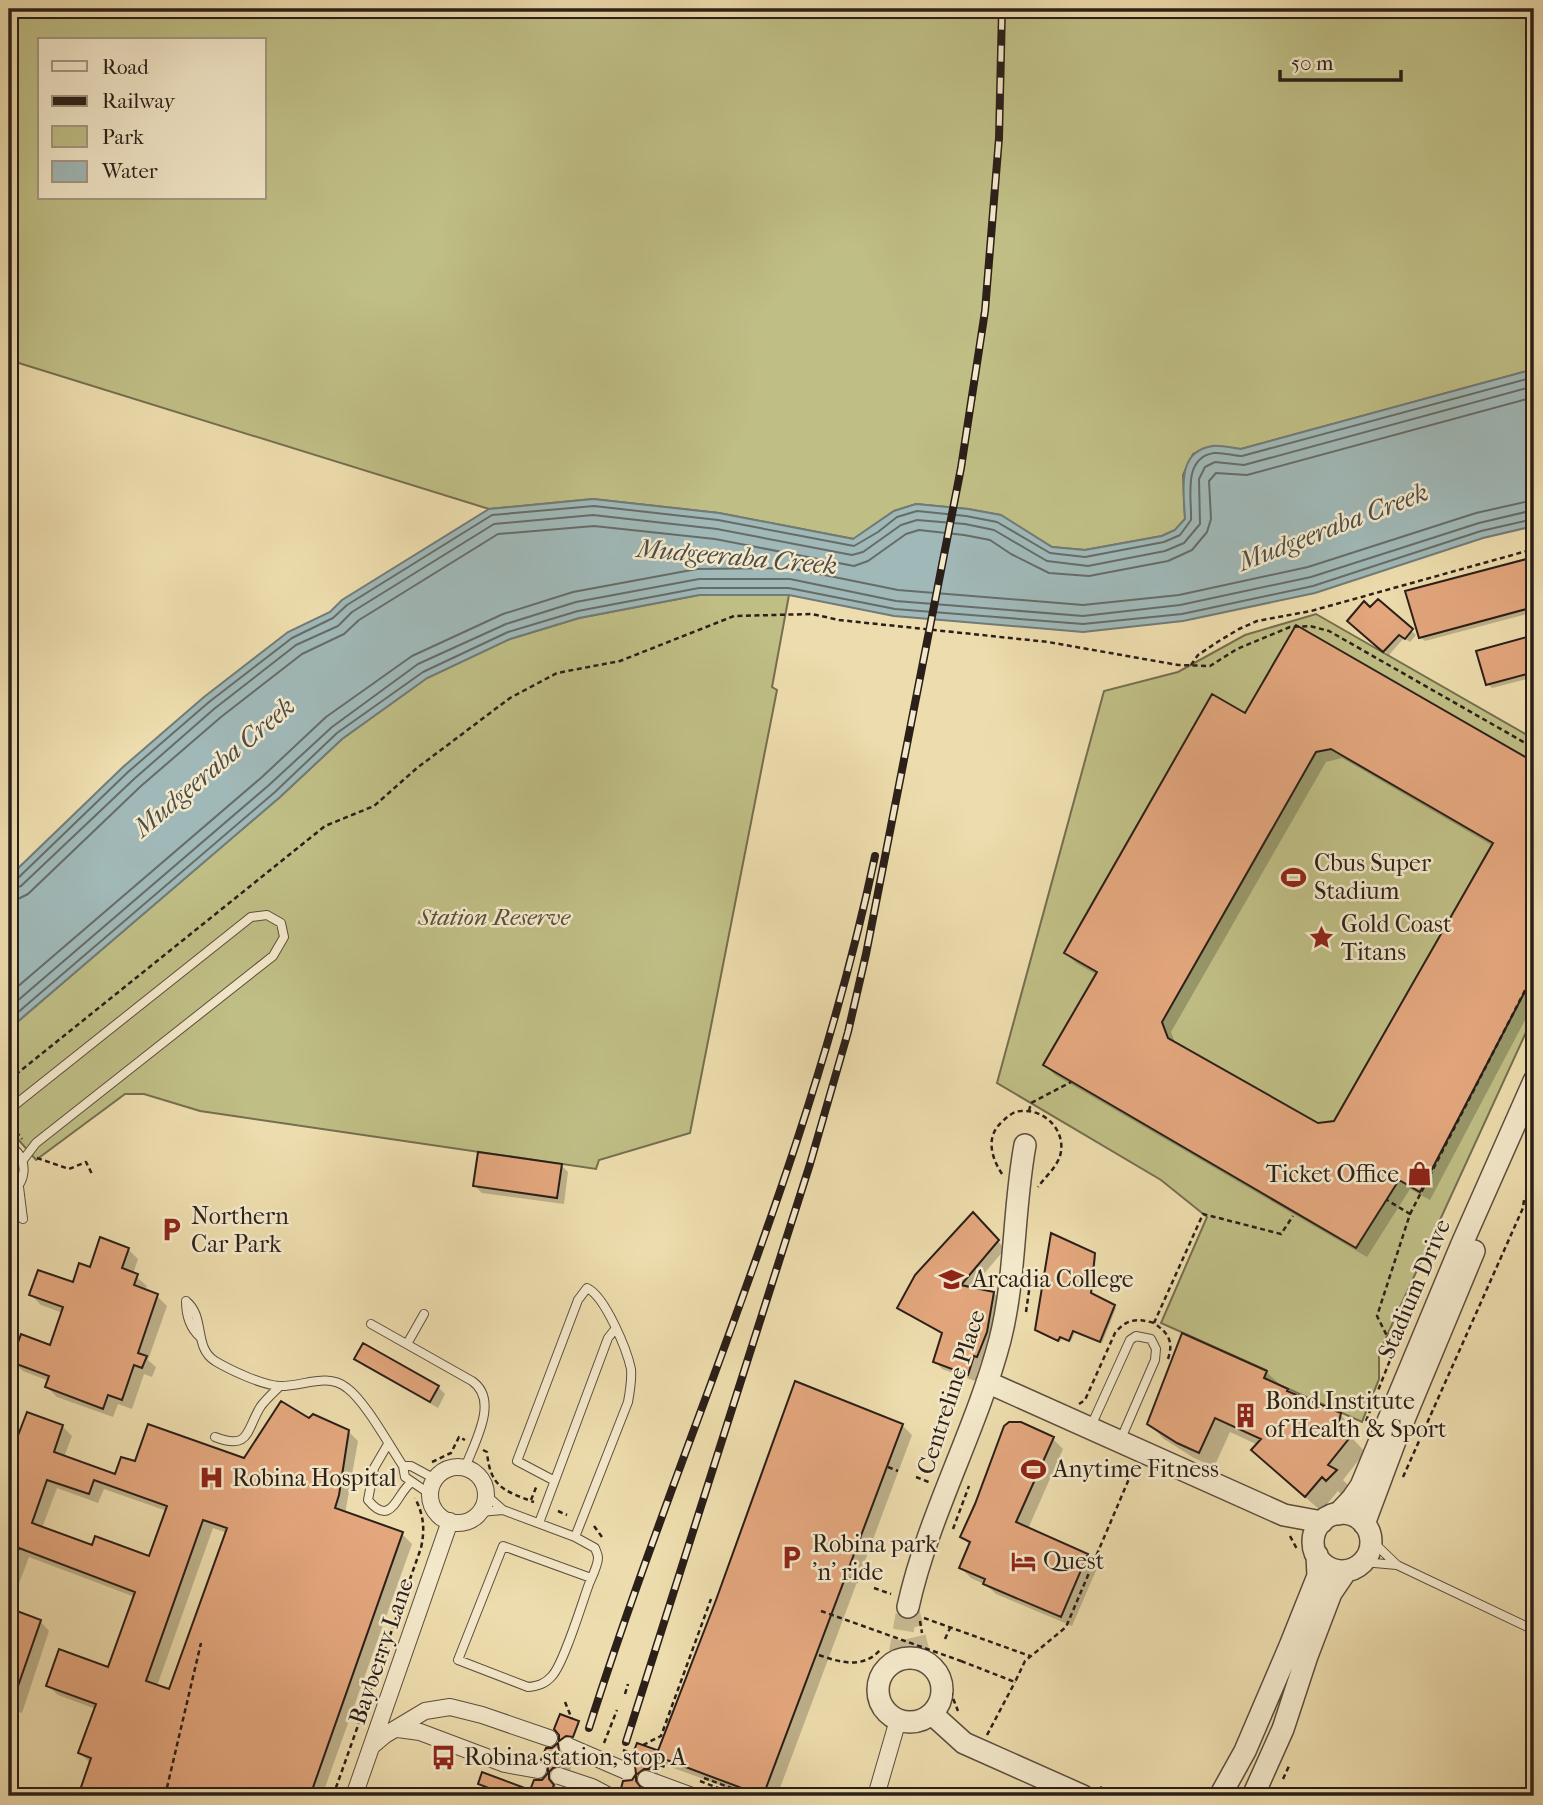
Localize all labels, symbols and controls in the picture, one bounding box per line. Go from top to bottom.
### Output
legend [38,38,266,200]
scale bar [1280,38,1401,82]
text: 50 m [1291,51,1334,75]
text: Road [102,55,149,79]
text: Railway [102,89,176,113]
text: Park [102,125,144,149]
text: Water [101,159,158,183]
water label: Mudgeeraba Creek [1232,477,1432,578]
water label: Mudgeeraba Creek [634,533,838,581]
water label: Mudgeeraba Creek [126,691,301,845]
place label: Cbus Super Stadium [1314,849,1432,905]
sports icon: Cbus Super Stadium [1280,863,1308,891]
park label: Station Reserve [417,903,571,931]
place label: Gold Coast Titans [1341,910,1452,966]
place icon: Gold Coast Titans [1307,924,1335,952]
place label: Ticket Office [1266,1160,1399,1188]
shop icon: Ticket Office [1405,1160,1433,1188]
place label: Northern Car Park [191,1202,289,1258]
street label: Stadium Drive [1372,1215,1456,1363]
parking icon: Northern Car Park [157,1216,185,1244]
school or university icon: Arcadia College [938,1265,966,1293]
place label: Arcadia College [971,1265,1134,1293]
street label: Centreline Place [911,1306,991,1478]
place label: Bond Institute of Health & Sport [1265,1387,1447,1443]
building icon: Bond Institute of Health & Sport [1231,1401,1259,1429]
sports icon: Anytime Fitness [1019,1455,1047,1483]
place label: Anytime Fitness [1052,1455,1219,1483]
hospital icon: Robina Hospital [198,1464,226,1492]
place label: Robina Hospital [232,1464,397,1492]
place label: Robina park 'n' ride [812,1530,938,1586]
parking icon: Robina park 'n' ride [778,1544,806,1572]
hotel icon: Quest [1009,1547,1037,1575]
place label: Quest [1043,1547,1105,1575]
street label: Bayberry Lane [343,1574,419,1728]
bus stop icon: Robina station, stop A [430,1743,458,1771]
place label: Robina station, stop A [464,1743,687,1771]

